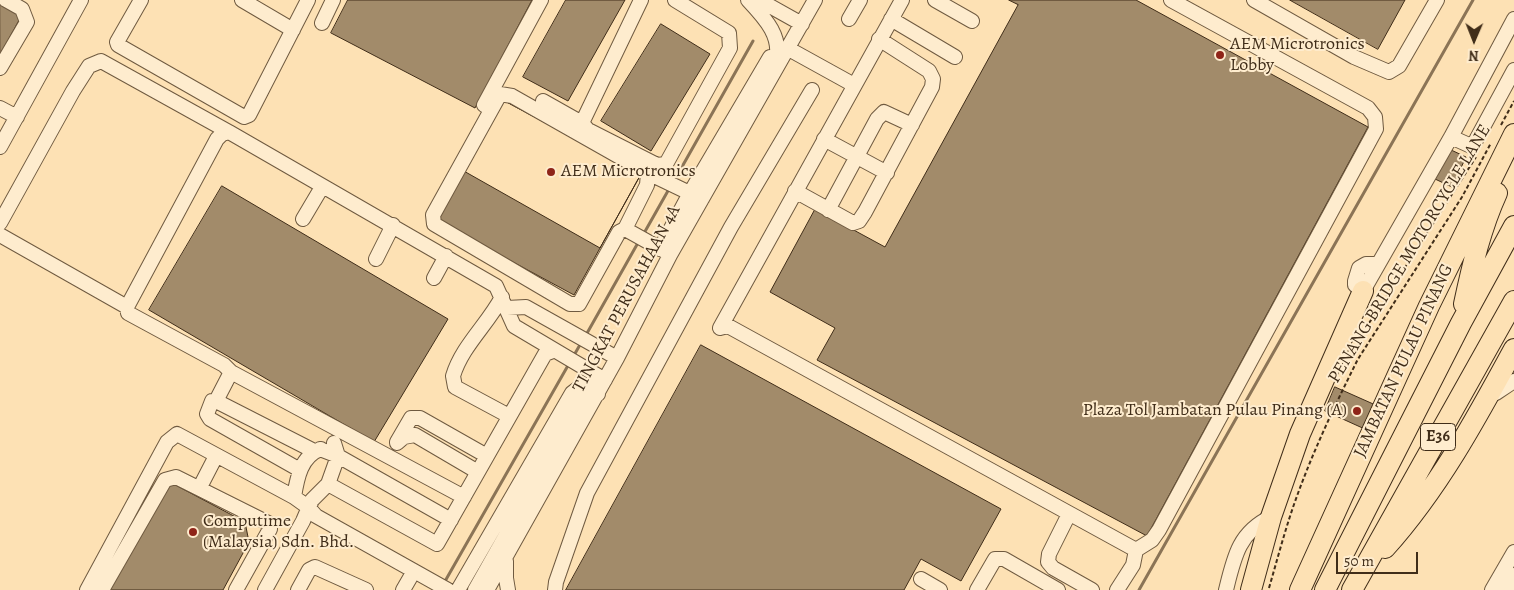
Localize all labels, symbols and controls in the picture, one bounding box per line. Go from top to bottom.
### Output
north arrow [1449,15,1499,65]
place label: AEM Microtronics Lobby [1230,34,1365,76]
text: N [1468,46,1479,65]
marker: AEM Microtronics Lobby [1214,49,1226,61]
street label: PENANG BRIDGE MOTORCYCLE LANE [1324,121,1496,387]
place label: AEM Microtronics [561,161,696,183]
marker: AEM Microtronics [545,166,557,178]
street label: TINGKAT PERUSAHAAN 4A [568,202,686,396]
street label: JAMBATAN PULAU PINANG [1350,261,1458,461]
place label: Plaza Tol Jambatan Pulau Pinang (A) [1083,400,1347,422]
marker: Plaza Tol Jambatan Pulau Pinang (A) [1351,405,1363,417]
road number: E36 [1420,424,1456,451]
place label: Computime (Malaysia) Sdn. Bhd. [203,511,354,554]
marker: Computime (Malaysia) Sdn. Bhd. [187,526,199,538]
scale bar [1339,542,1422,574]
text: 50 m [1344,551,1374,571]

